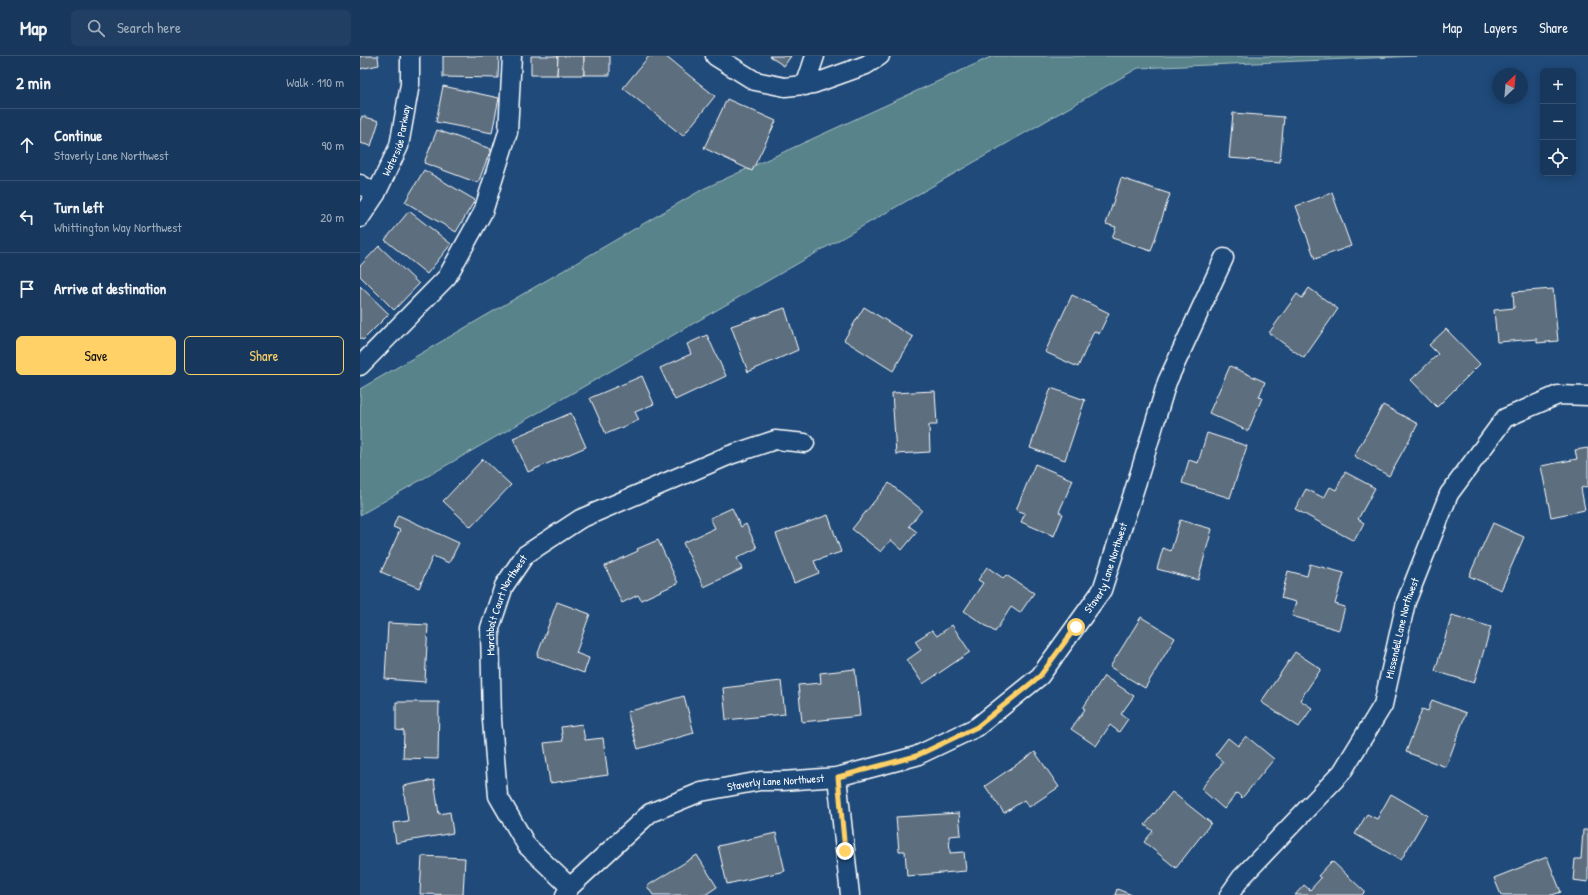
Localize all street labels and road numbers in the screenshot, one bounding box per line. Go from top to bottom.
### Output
street label: Waterside Parkway [379,103,413,178]
street label: Staverly Lane Northwest [1081,521,1130,616]
street label: Marchbolt Court Northwest [483,552,530,656]
street label: Missendell Lane Northwest [1382,576,1422,680]
street label: Staverly Lane Northwest [726,771,825,794]

